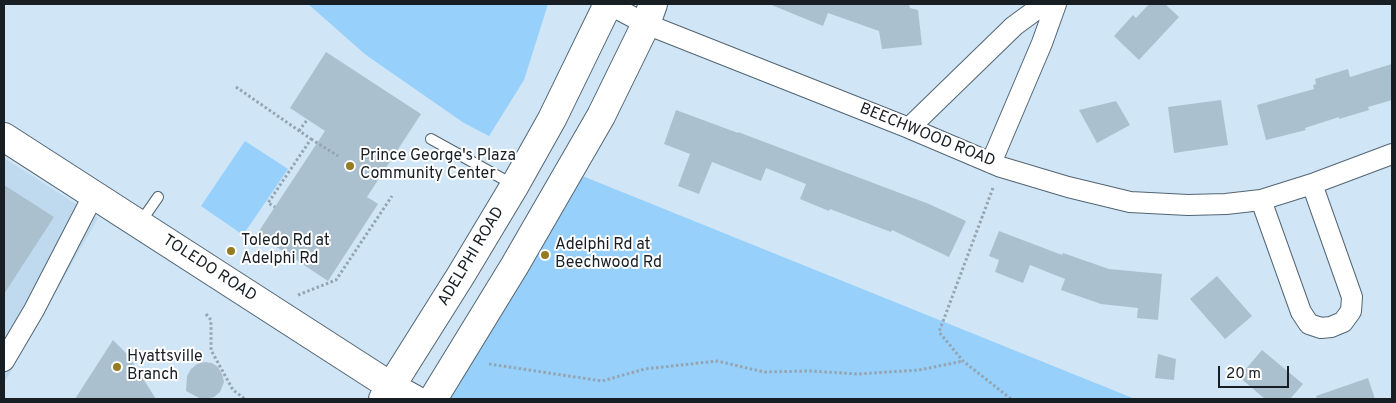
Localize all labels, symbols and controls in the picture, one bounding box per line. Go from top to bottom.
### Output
street label: BEECHWOOD ROAD [856,100,998,172]
place label: Prince George's Plaza Community Center [360,147,516,185]
marker: Prince George's Plaza Community Center [344,160,356,172]
street label: ADELPHI ROAD [435,204,509,310]
street label: TOLEDO ROAD [158,232,260,306]
place label: Toledo Rd at Adelphi Rd [241,232,330,270]
place label: Adelphi Rd at Beechwood Rd [555,236,662,274]
marker: Toledo Rd at Adelphi Rd [225,245,237,257]
marker: Adelphi Rd at Beechwood Rd [539,249,551,261]
place label: Hyattsville Branch [127,348,203,386]
scale bar [1221,356,1292,388]
marker: Hyattsville Branch [111,361,123,373]
text: 20 m [1226,365,1261,384]

